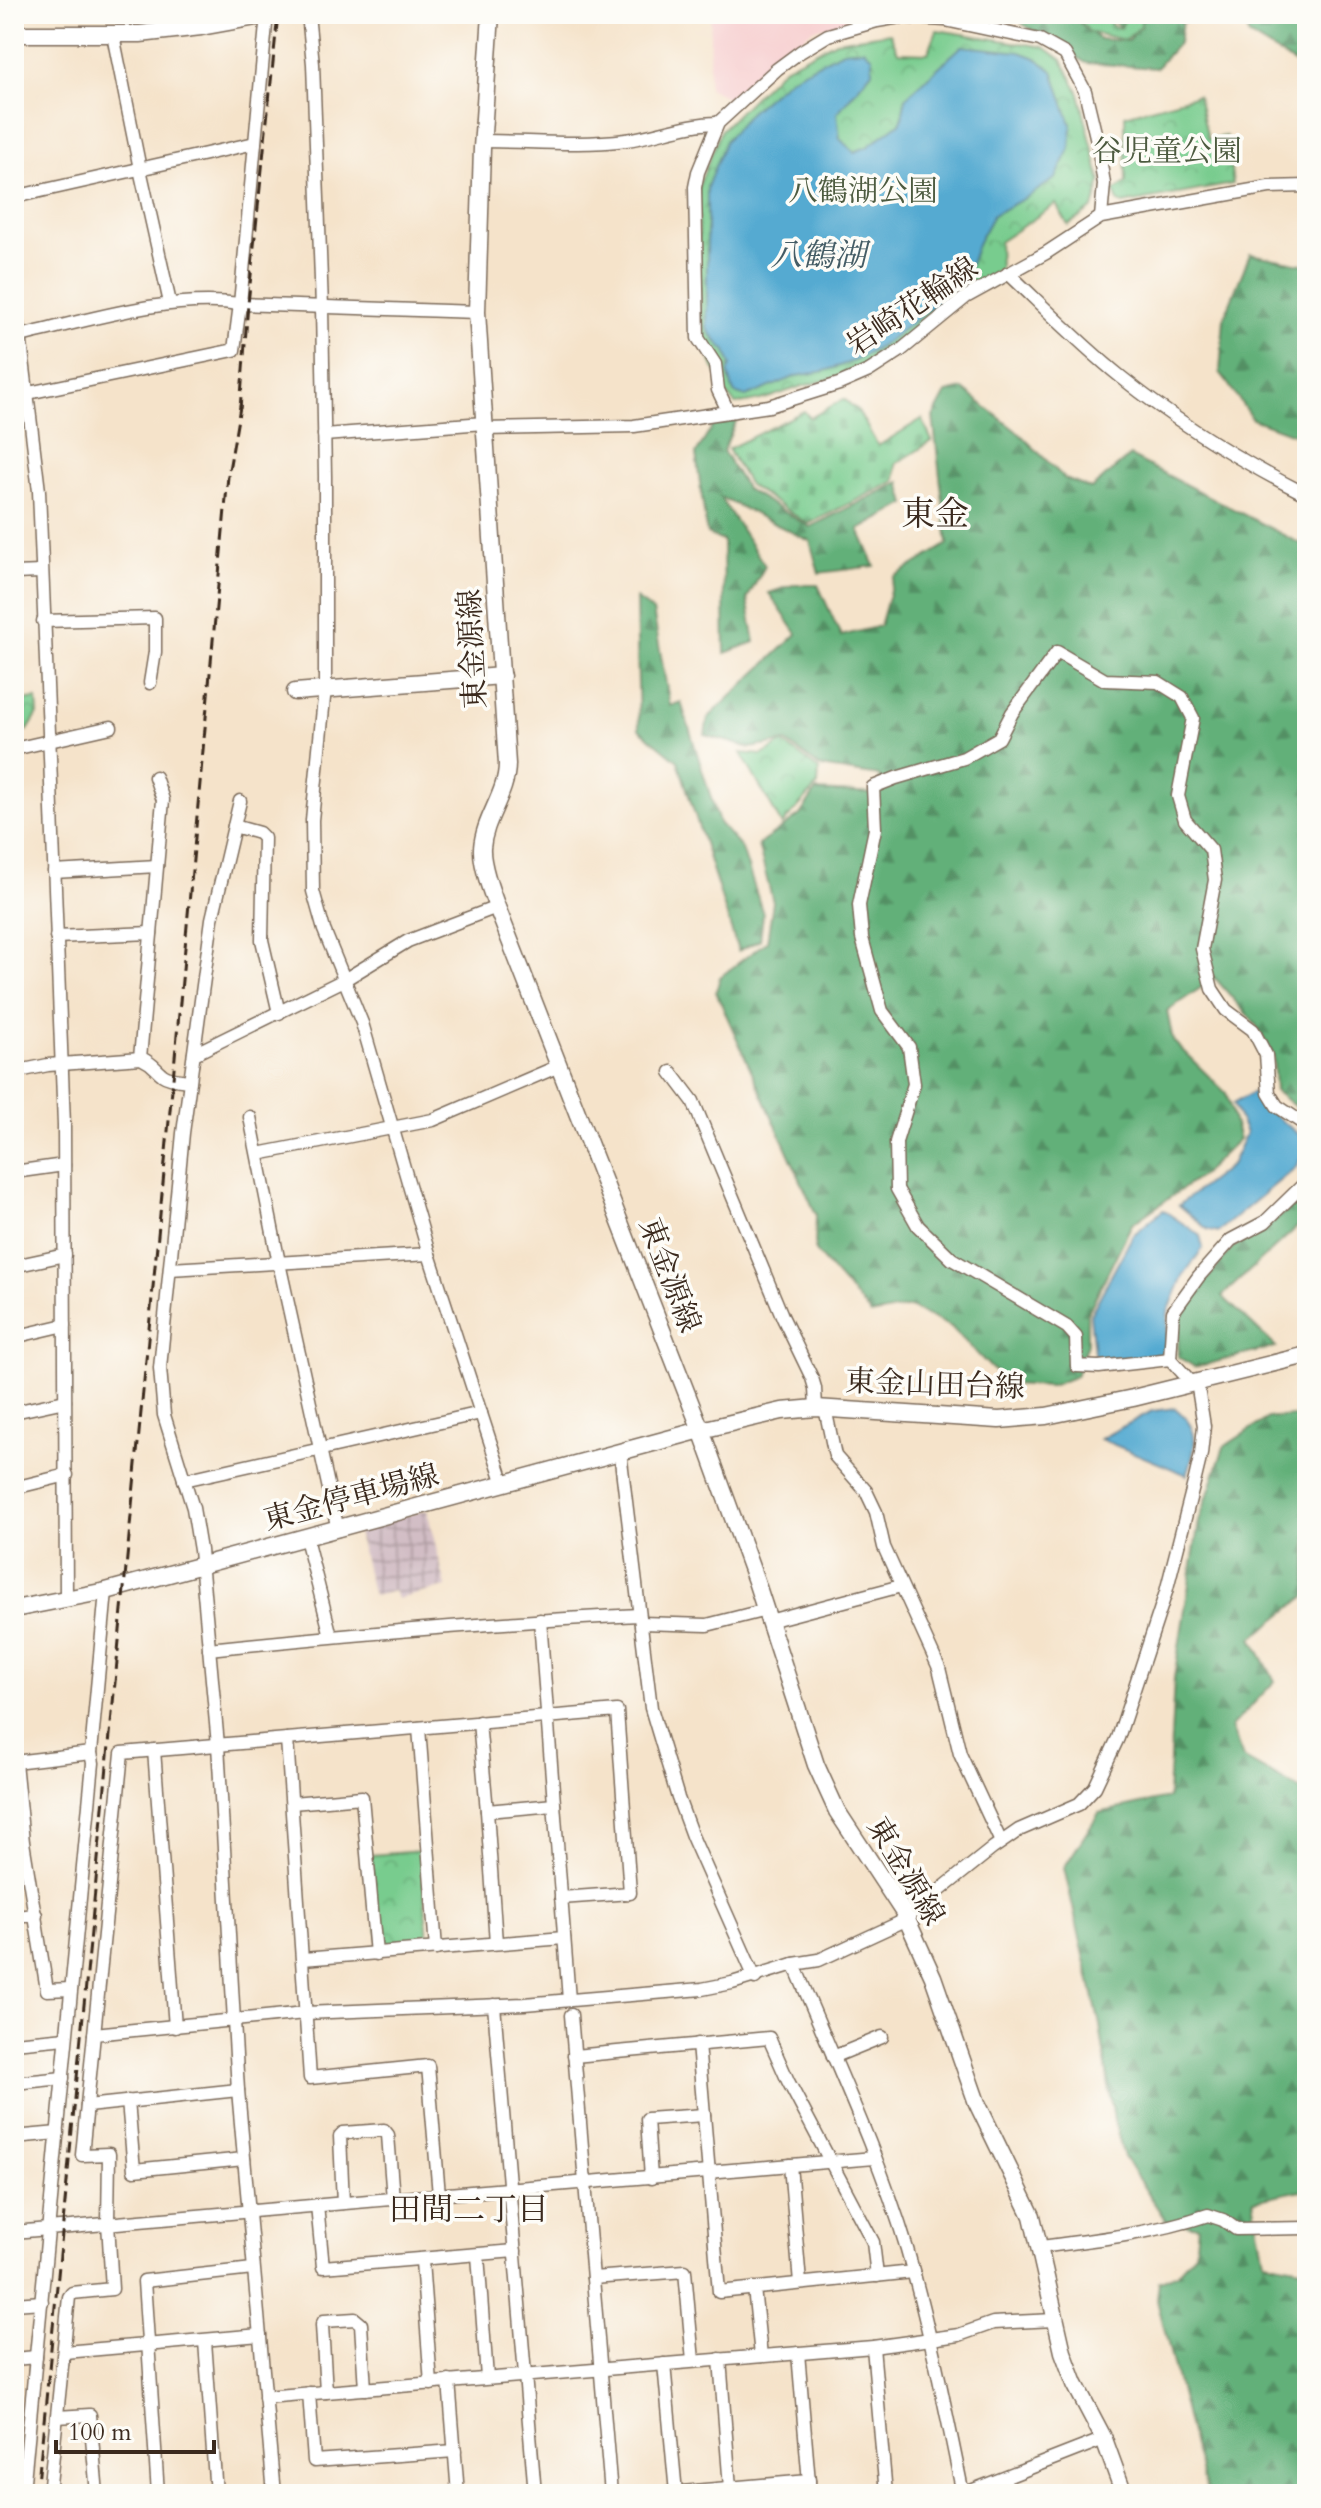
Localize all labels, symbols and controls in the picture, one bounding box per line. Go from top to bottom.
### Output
park label: 谷児童公園 [1092,131,1242,172]
park label: 八鶴湖公園 [788,171,938,212]
water label: 八鶴湖 [770,234,871,278]
street label: 岩崎花輪線 [839,247,986,365]
district label: 東金 [901,491,969,537]
street label: 東金源線 [449,588,496,710]
street label: 東金源線 [629,1212,710,1339]
street label: 東金山田台線 [844,1361,1026,1408]
street label: 東金停車場線 [259,1454,443,1541]
street label: 東金源線 [857,1809,954,1933]
district label: 田間二丁目 [389,2188,549,2232]
scale bar [56,2404,214,2454]
text: 100 m [68,2416,132,2449]

